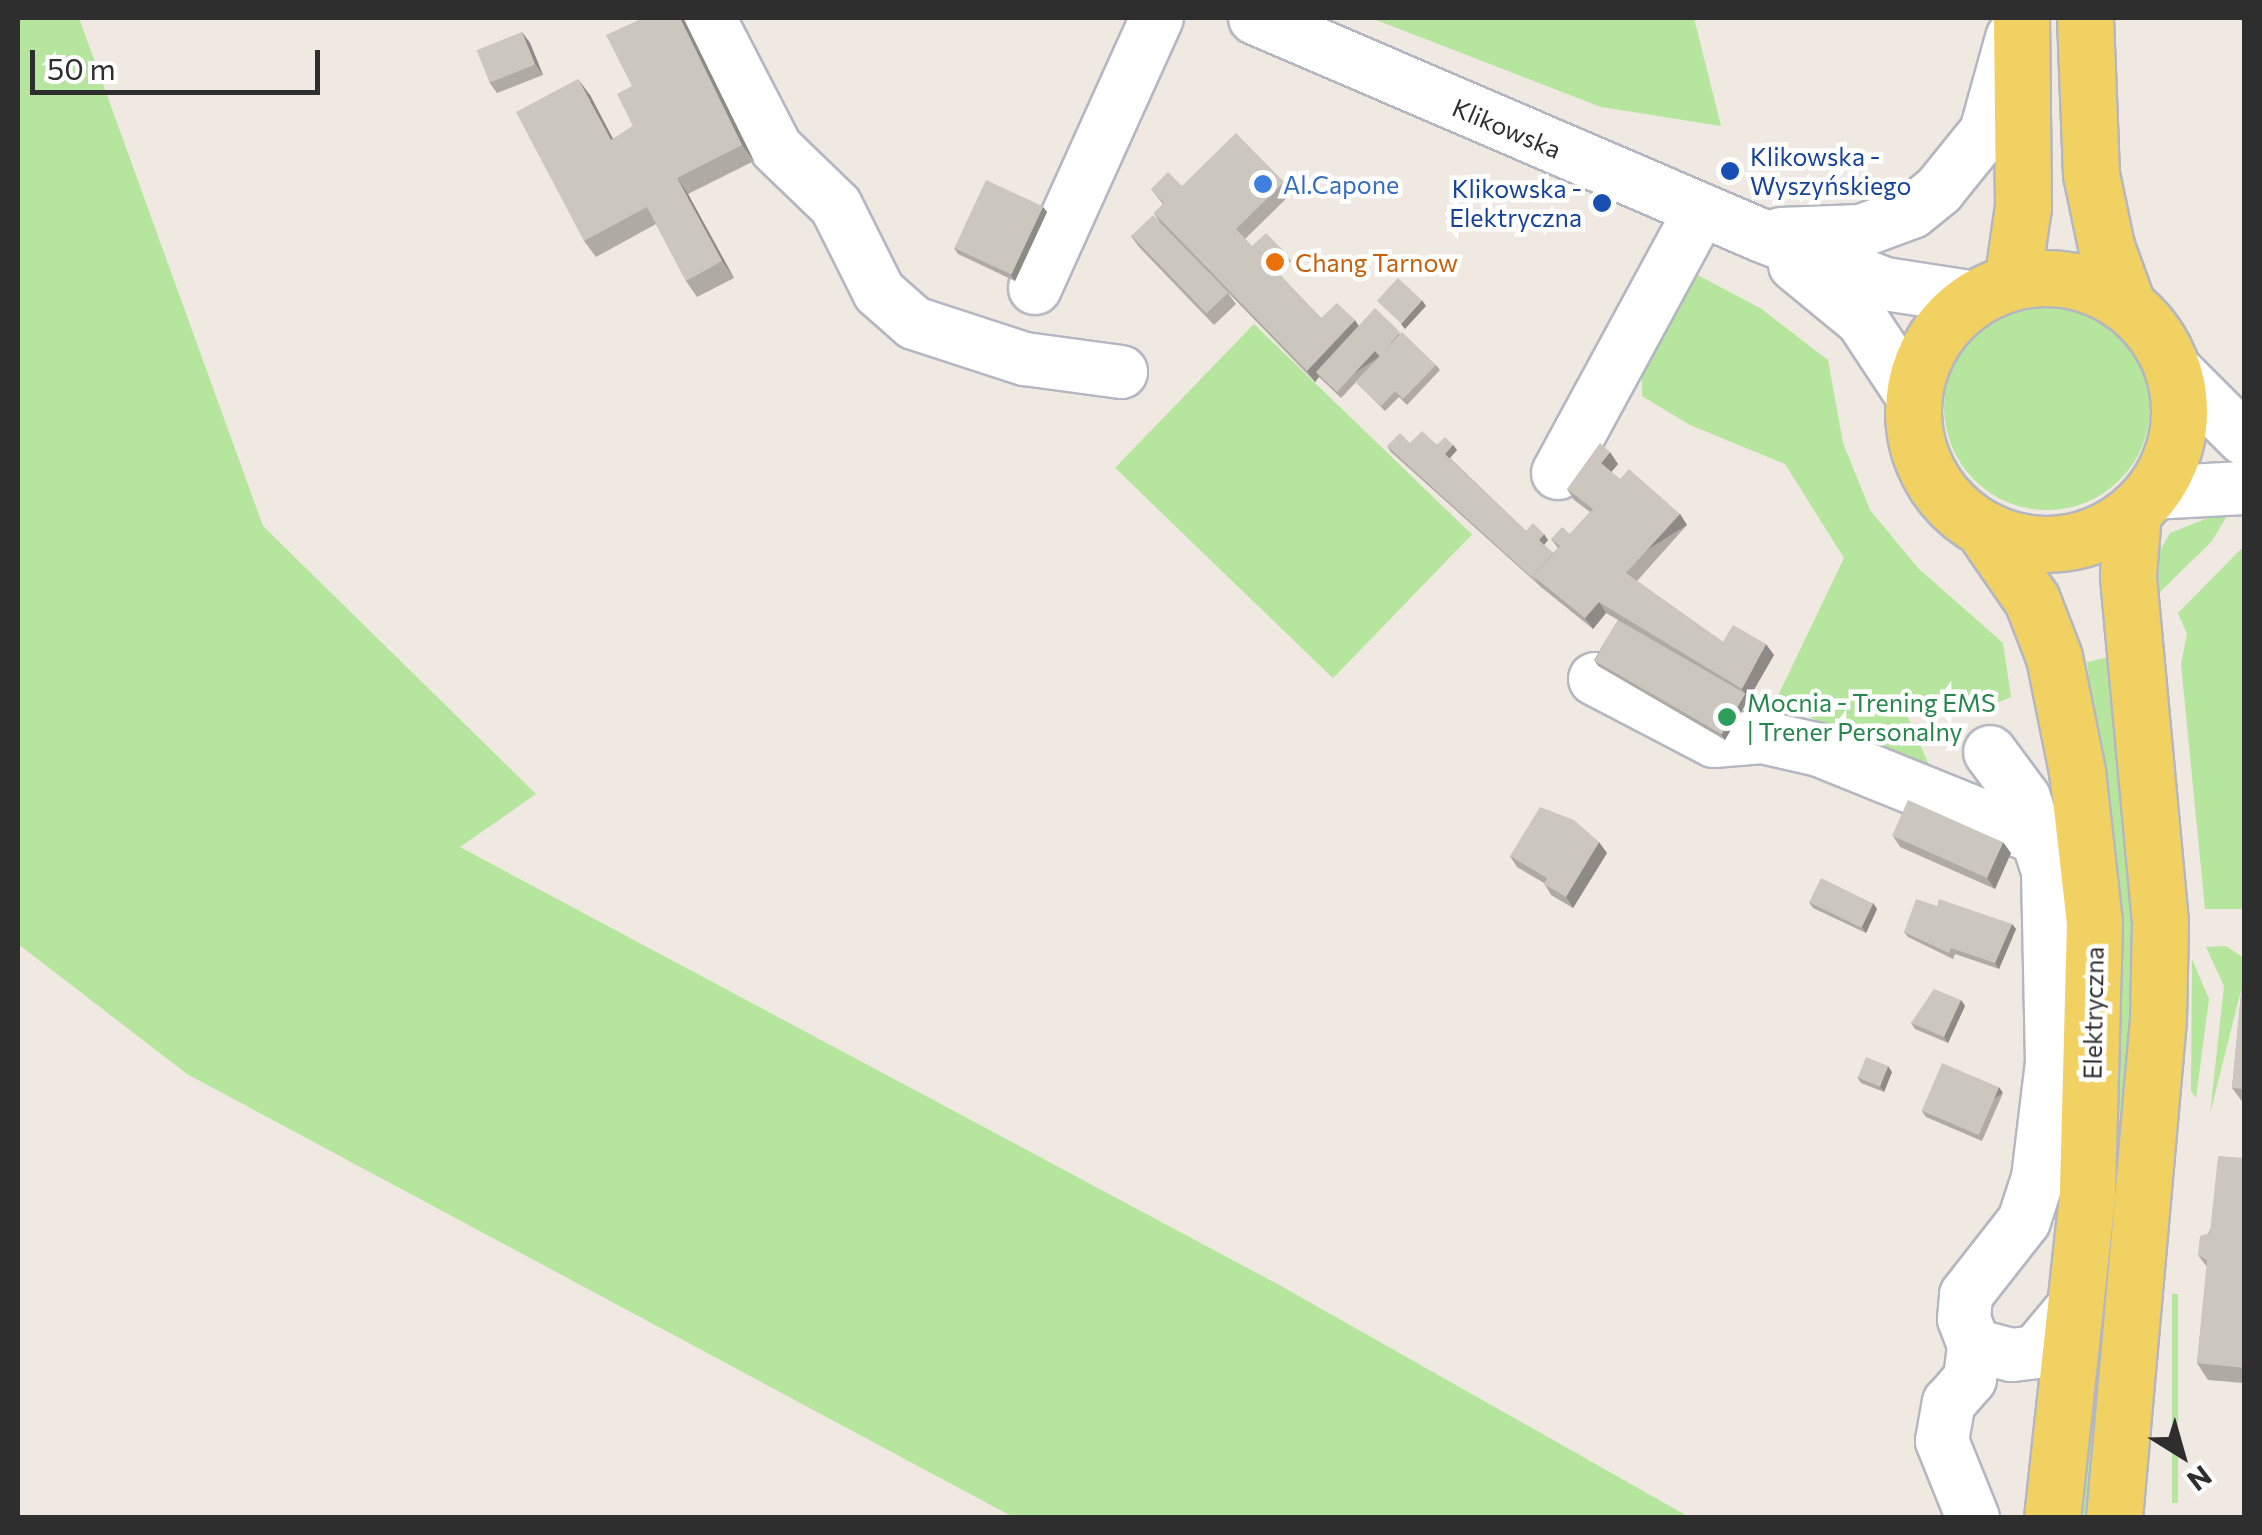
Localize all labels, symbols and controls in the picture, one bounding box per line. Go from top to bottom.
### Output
scale bar [35,30,325,92]
text: 50 m [47,49,116,86]
street label: Klikowska [1448,92,1566,164]
place label: Klikowska - Wyszyńskiego [1750,142,1911,201]
marker: Klikowska - Wyszyńskiego [1719,160,1741,182]
place label: Al.Capone [1283,169,1399,199]
marker: Al.Capone [1252,173,1274,195]
place label: Klikowska - Elektryczna [1449,174,1582,233]
marker: Klikowska - Elektryczna [1591,192,1613,214]
place label: Chang Tarnow [1295,247,1458,277]
marker: Chang Tarnow [1264,251,1286,273]
place label: Mocnia - Trening EMS | Trener Personalny [1747,688,1996,747]
marker: Mocnia - Trening EMS | Trener Personalny [1716,706,1738,728]
street label: Elektryczna [2077,946,2109,1080]
north arrow [2132,1405,2232,1505]
text: N [2181,1459,2219,1499]

